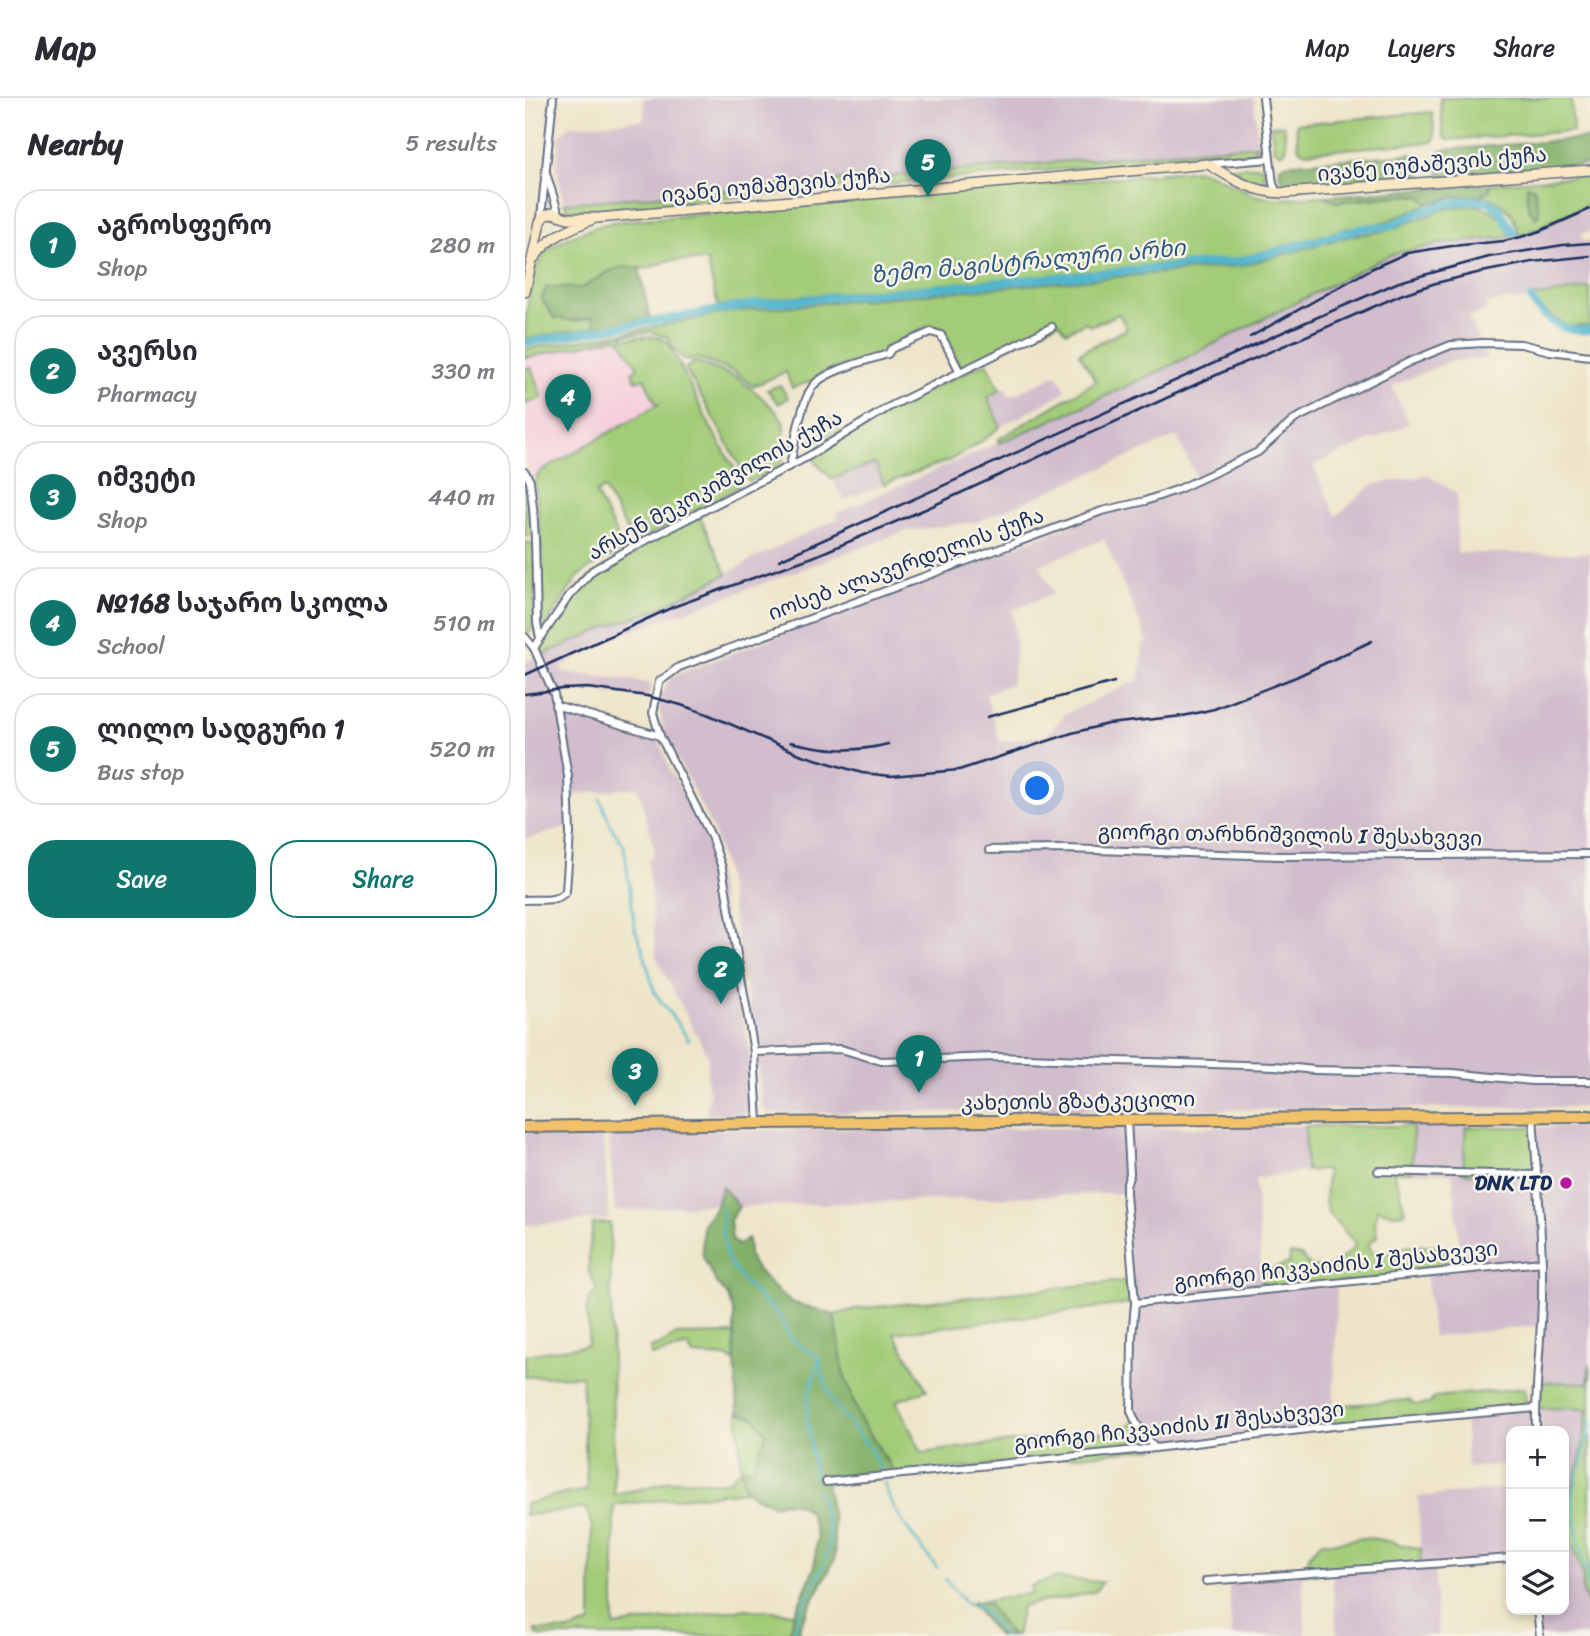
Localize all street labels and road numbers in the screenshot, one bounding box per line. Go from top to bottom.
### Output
street label: ივანე იუმაშევის ქუჩა [1316,135,1548,193]
street label: ივანე იუმაშევის ქუჩა [660,156,892,214]
street label: არსენ მეკოკიშვილის ქუჩა [580,399,850,571]
street label: იოსებ ალავერდელის ქუჩა [763,496,1049,632]
street label: გიორგი თარხნიშვილის I შესახვევი [1097,813,1483,857]
street label: კახეთის გზატკეცილი [961,1080,1195,1122]
street label: გიორგი ჩიკვაიძის I შესახვევი [1172,1229,1500,1301]
street label: გიორგი ჩიკვაიძის II შესახვევი [1012,1390,1346,1462]

